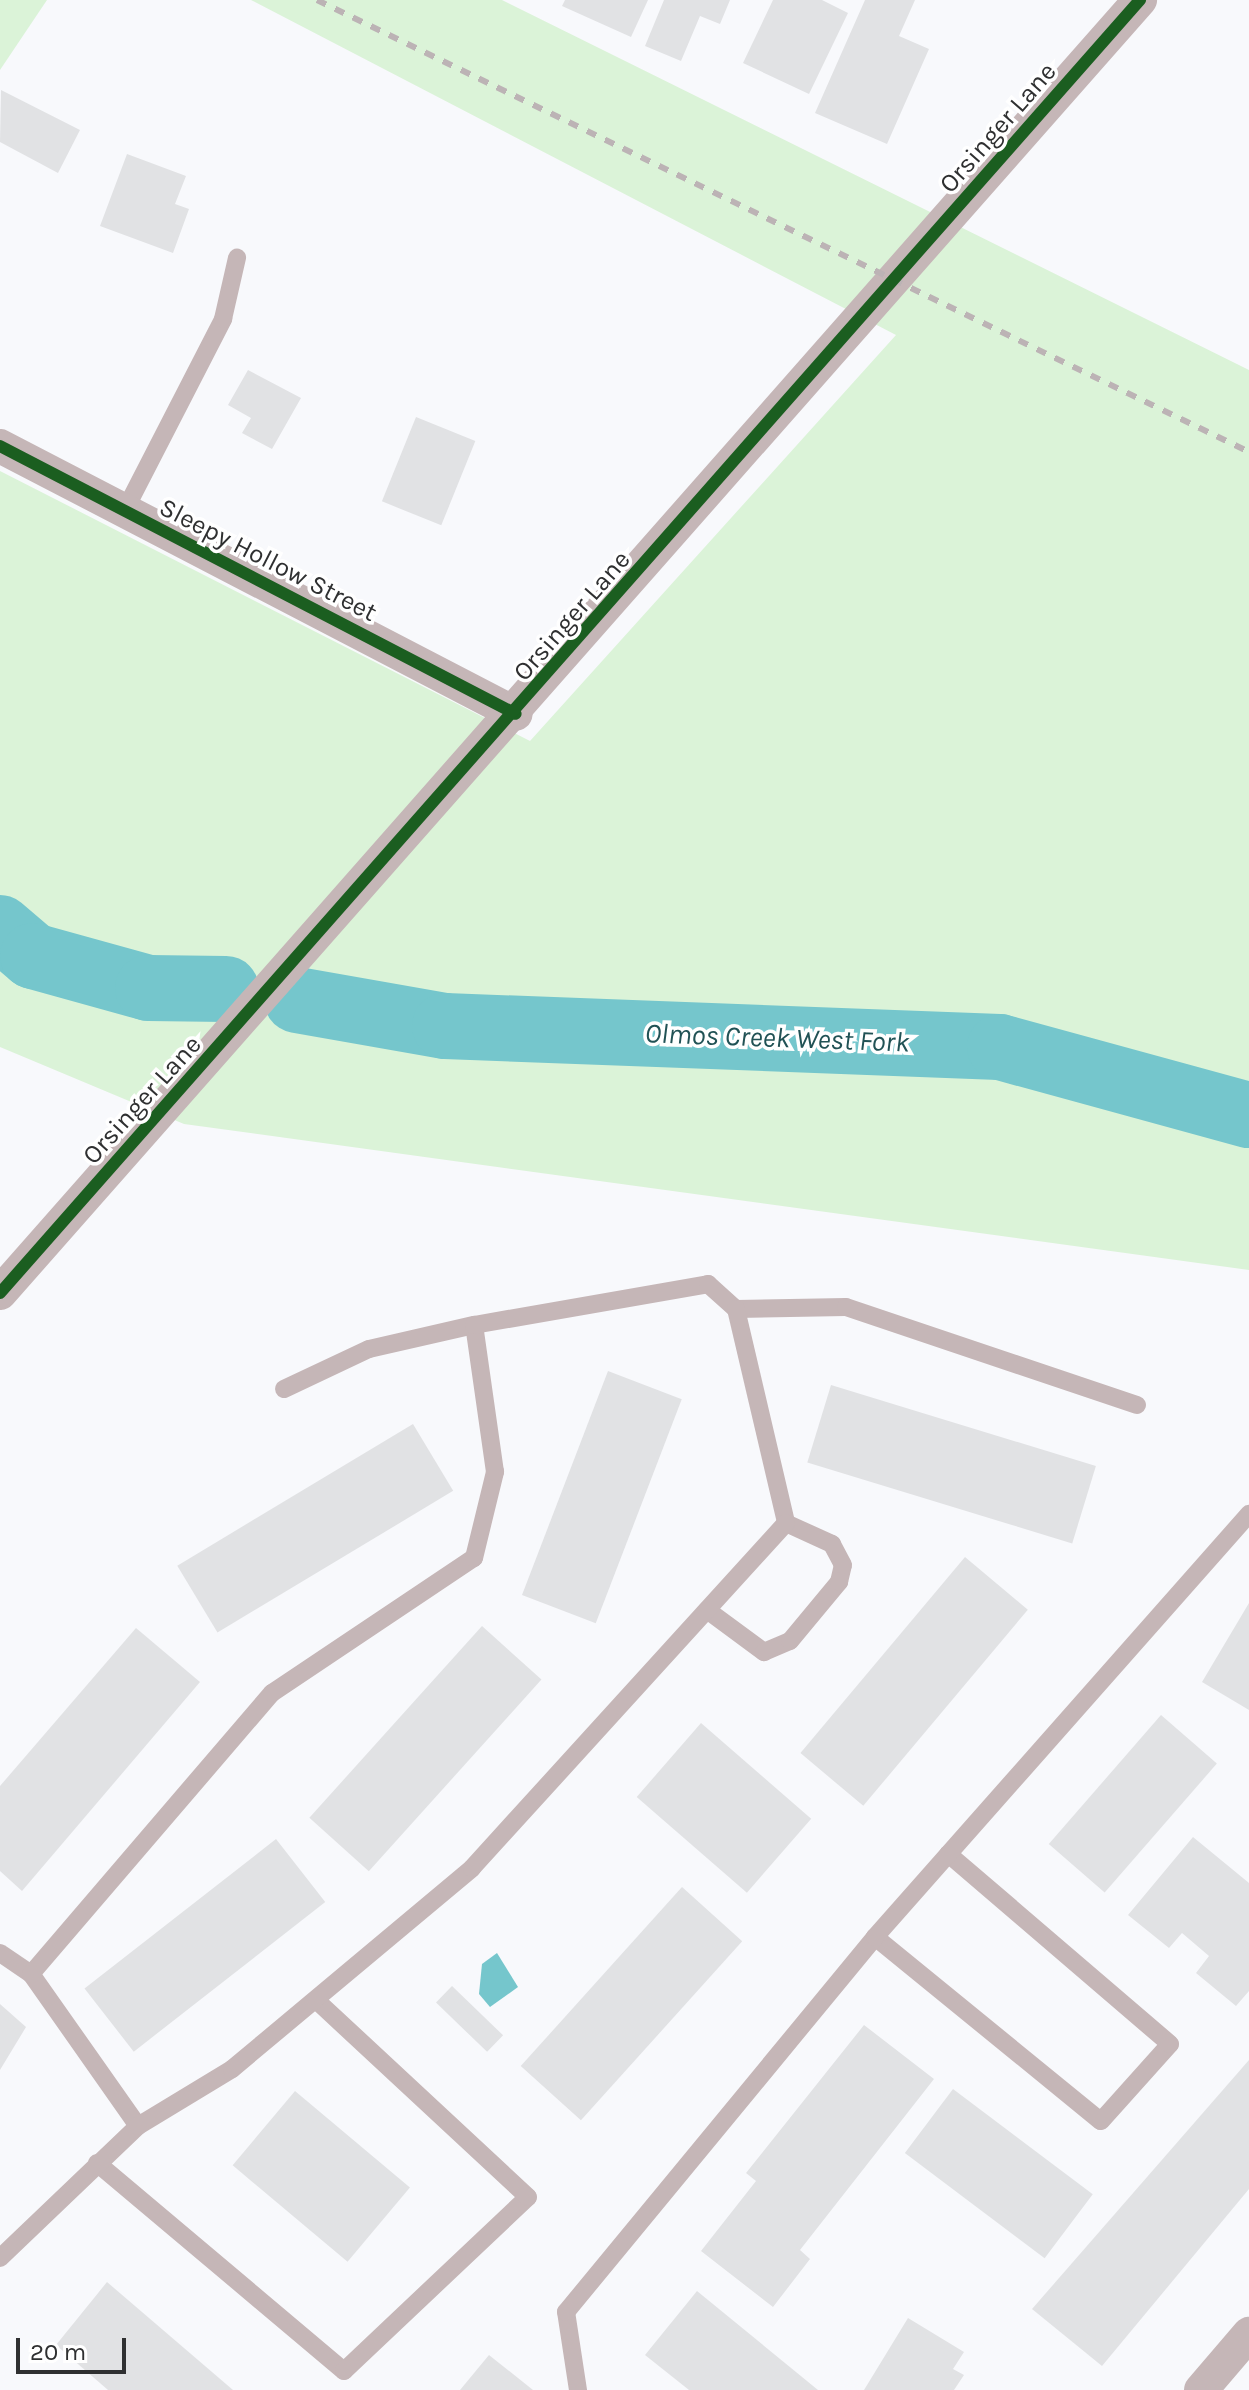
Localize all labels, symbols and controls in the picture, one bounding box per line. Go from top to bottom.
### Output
street label: Orsinger Lane [933,56,1063,200]
street label: Sleepy Hollow Street [154,492,382,628]
street label: Orsinger Lane [507,544,637,688]
water label: Olmos Creek West Fork [644,1017,910,1059]
street label: Orsinger Lane [76,1029,208,1171]
scale bar [20,2322,130,2372]
text: 20 m [30,2338,86,2366]

